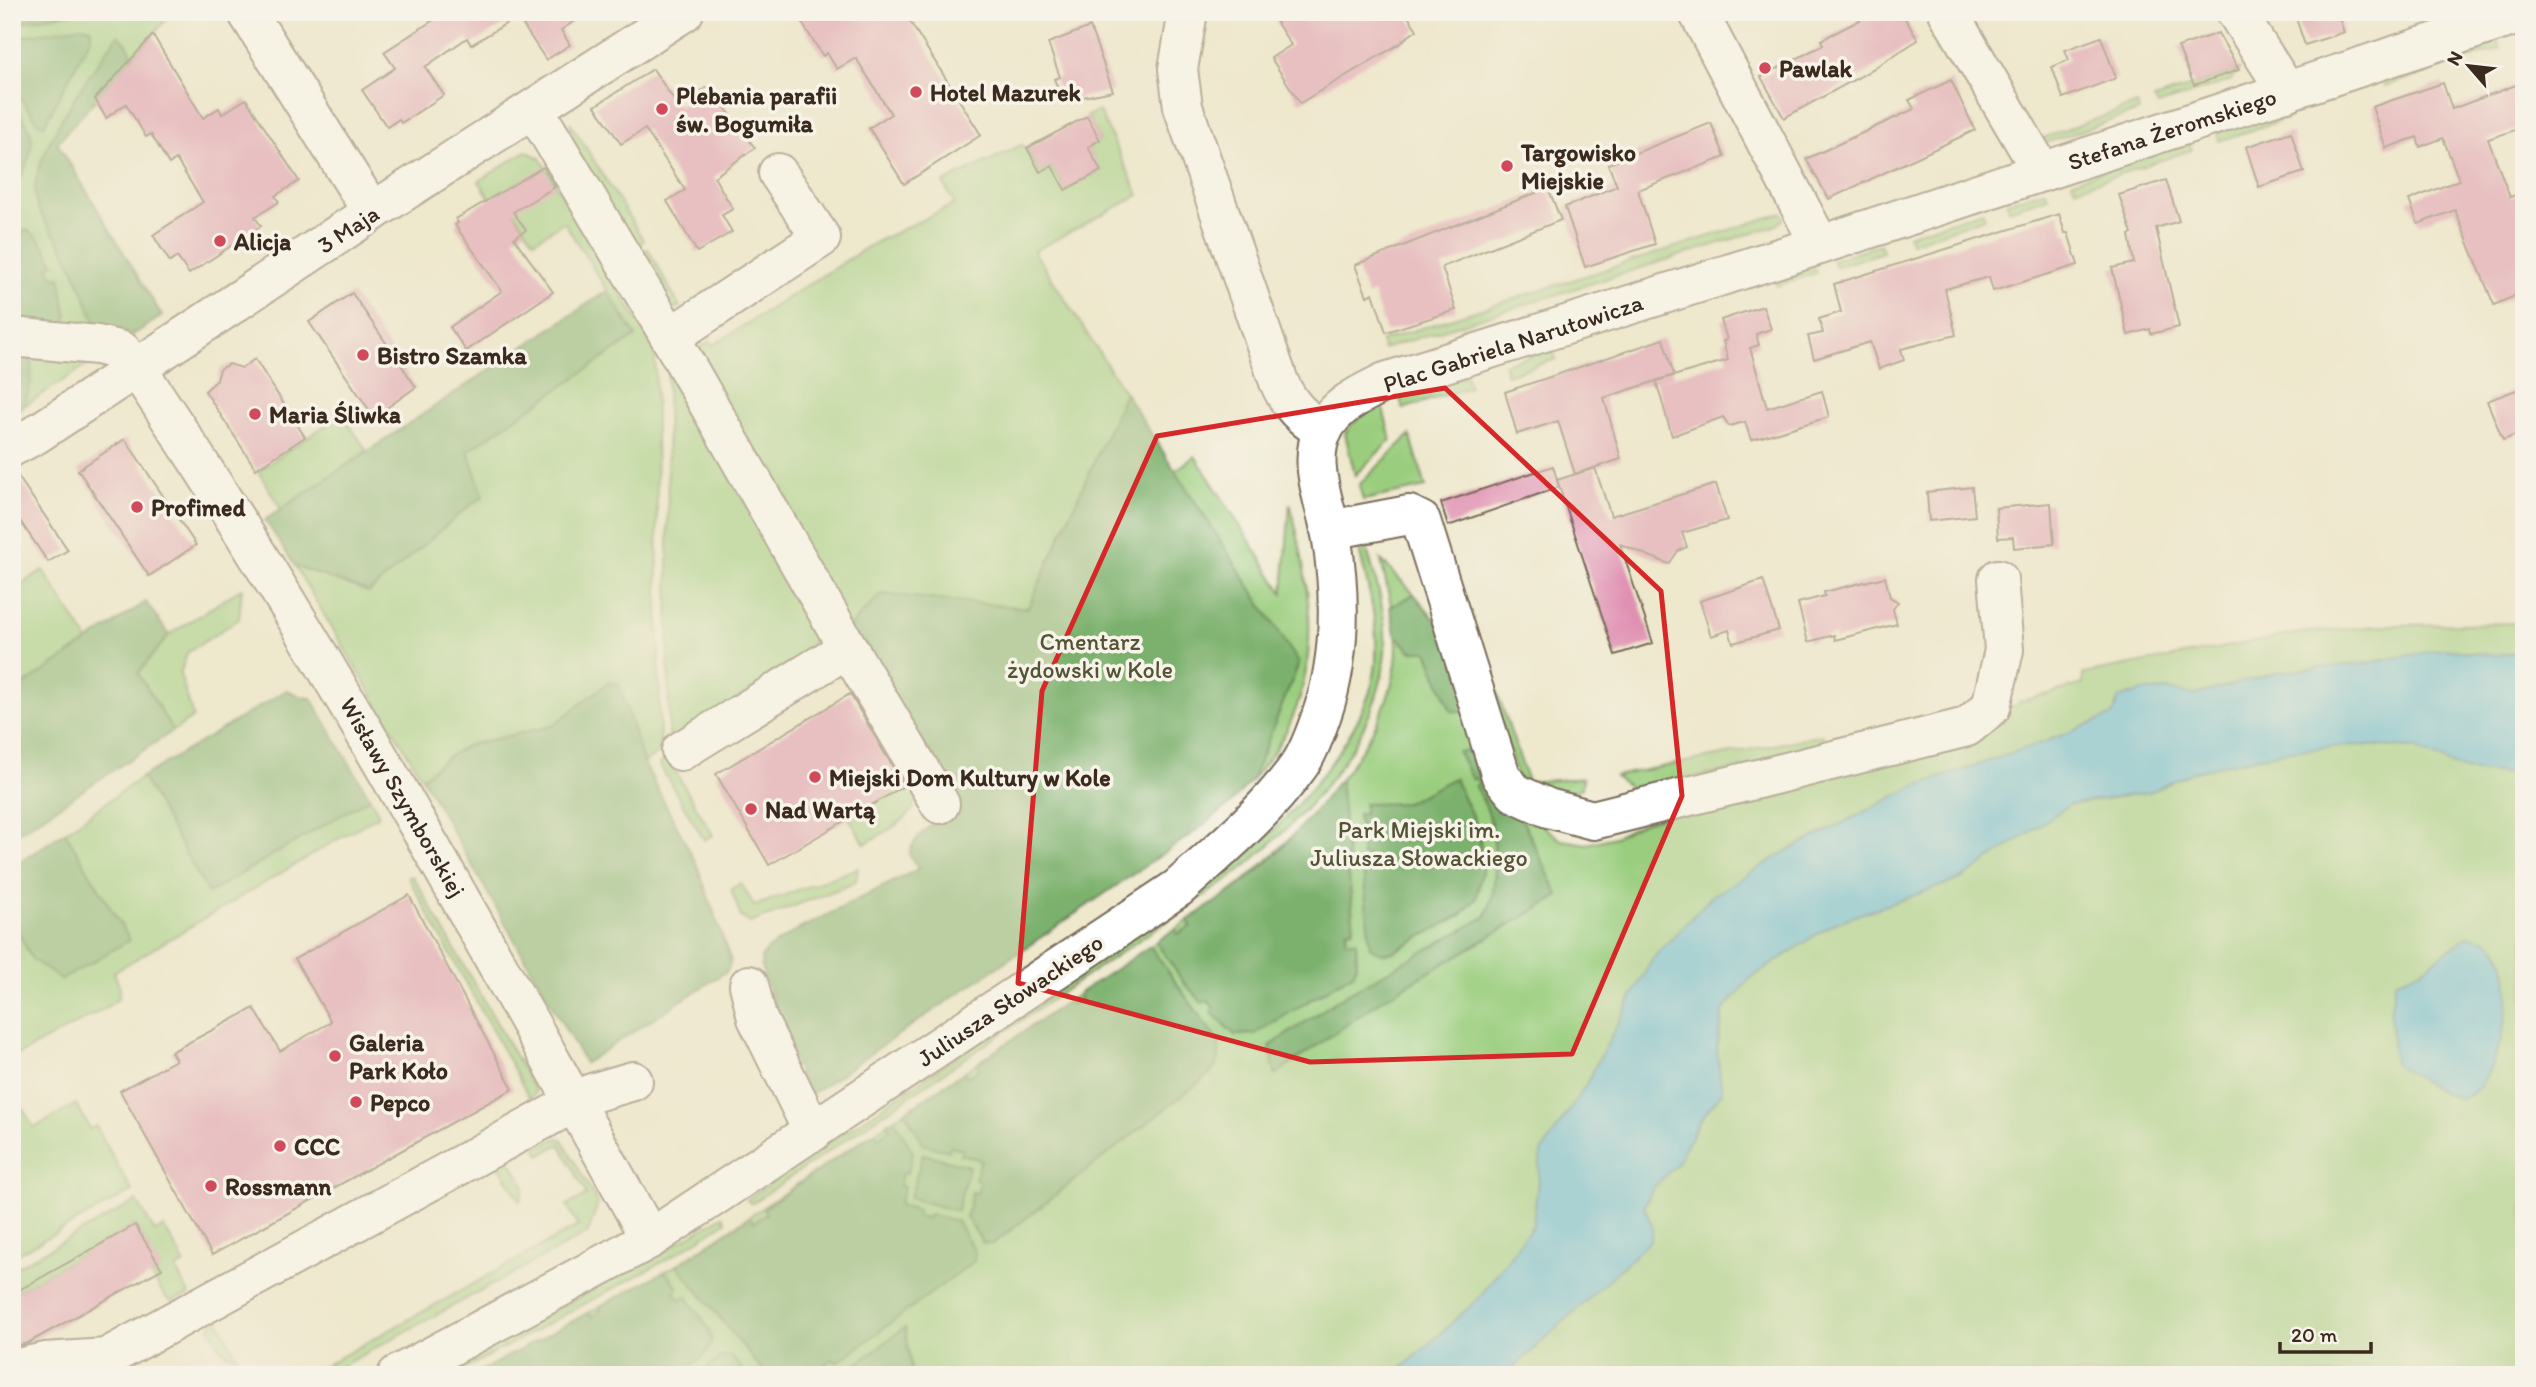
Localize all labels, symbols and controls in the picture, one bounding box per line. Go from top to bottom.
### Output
north arrow [2434,32,2504,102]
text: N [2441,47,2468,69]
place label: Pawlak [1779,54,1852,83]
marker: Pawlak [1757,60,1773,76]
place label: Hotel Mazurek [930,78,1082,107]
place label: Plebania parafii św. Bogumiła [676,81,837,139]
street label: Stefana Żeromskiego [2064,82,2280,176]
marker: Hotel Mazurek [908,84,924,100]
marker: Plebania parafii św. Bogumiła [654,101,670,117]
place label: Targowisko Miejskie [1520,138,1636,196]
marker: Targowisko Miejskie [1499,158,1515,174]
street label: 3 Maja [312,198,384,260]
place label: Alicja [233,227,291,257]
marker: Alicja [212,233,228,249]
street label: Plac Gabriela Narutowicza [1379,287,1647,399]
place label: Bistro Szamka [377,341,527,370]
marker: Bistro Szamka [355,347,371,363]
place label: Maria Śliwka [269,400,401,429]
marker: Maria Śliwka [247,406,263,422]
place label: Profimed [151,493,246,522]
marker: Profimed [129,499,145,515]
park label: Cmentarz żydowski w Kole [1007,627,1173,684]
street label: Wisławy Szymborskiej [334,692,472,902]
place label: Miejski Dom Kultury w Kole [829,763,1111,793]
marker: Miejski Dom Kultury w Kole [807,769,823,785]
place label: Nad Wartą [765,795,876,825]
marker: Nad Wartą [743,801,759,817]
park label: Park Miejski im. Juliusza Słowackiego [1310,815,1528,872]
street label: Juliusza Słowackiego [912,927,1108,1073]
place label: Galeria Park Koło [349,1028,448,1085]
marker: Galeria Park Koło [327,1048,343,1064]
place label: Pepco [370,1088,430,1118]
marker: Pepco [348,1094,364,1110]
place label: CCC [294,1132,340,1161]
marker: CCC [272,1138,288,1154]
place label: Rossmann [225,1172,332,1201]
marker: Rossmann [203,1178,219,1194]
scale bar [2280,1310,2372,1354]
text: 20 m [2291,1322,2338,1347]

